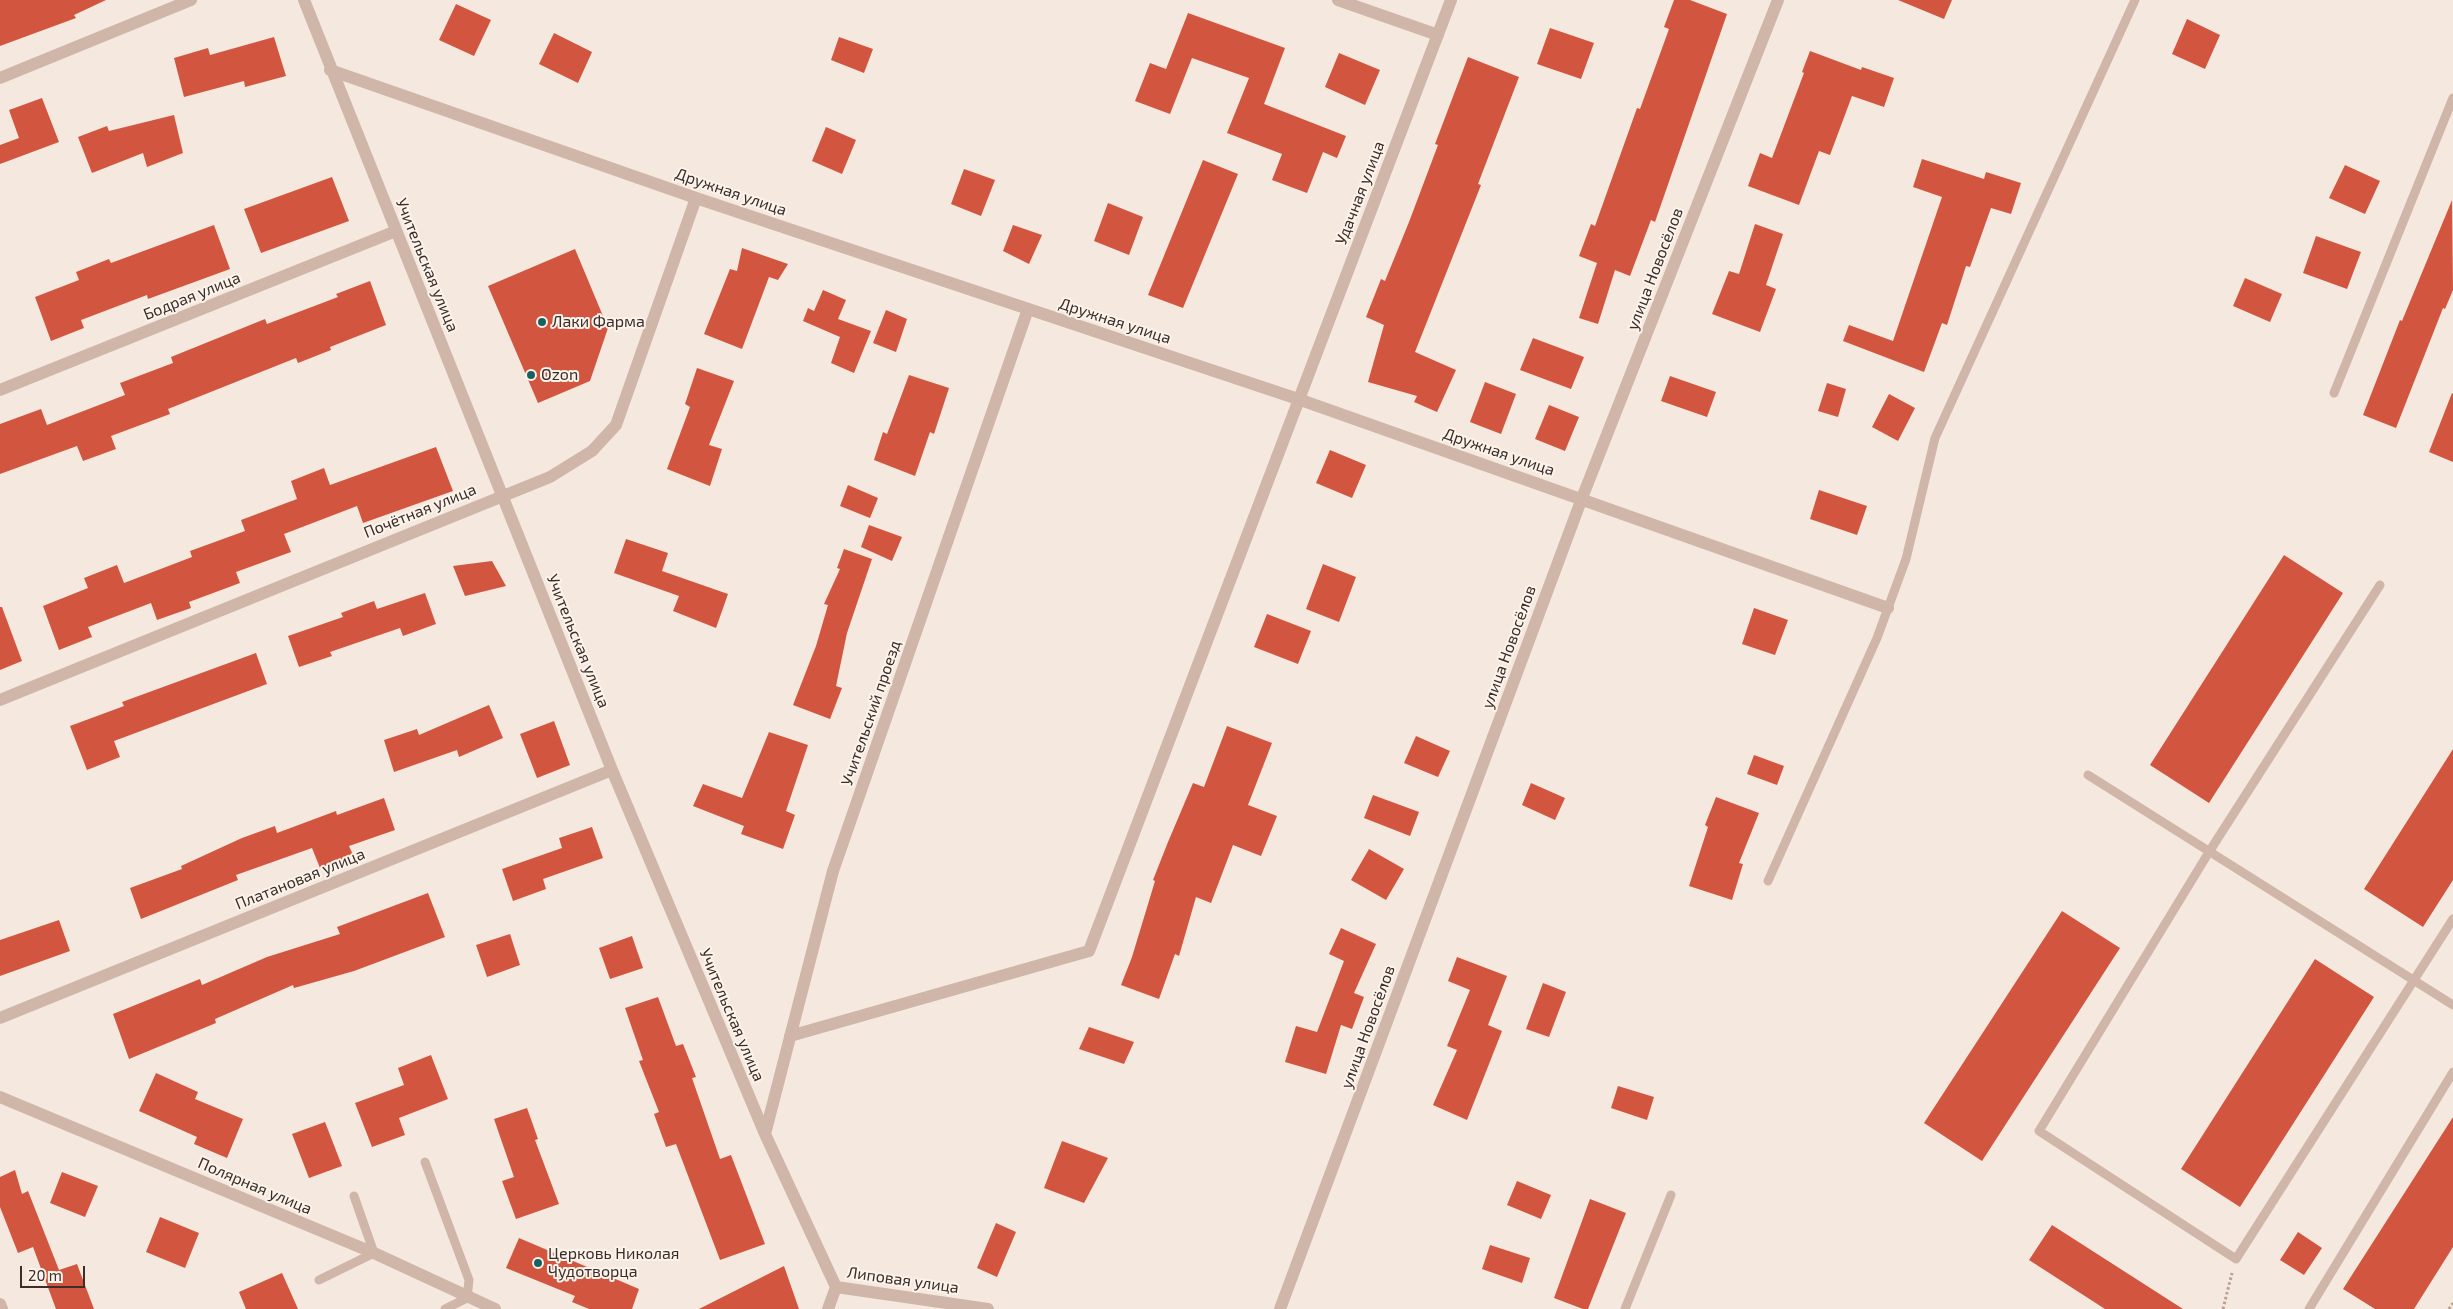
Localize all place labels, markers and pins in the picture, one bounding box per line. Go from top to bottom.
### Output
place label: Лаки Фарма [552,312,645,332]
marker: Лаки Фарма [536,316,548,328]
place label: Ozon [541,365,578,385]
marker: Ozon [525,369,537,381]
place label: Церковь Николая Чудотворца [548,1244,679,1282]
marker: Церковь Николая Чудотворца [532,1257,544,1269]

